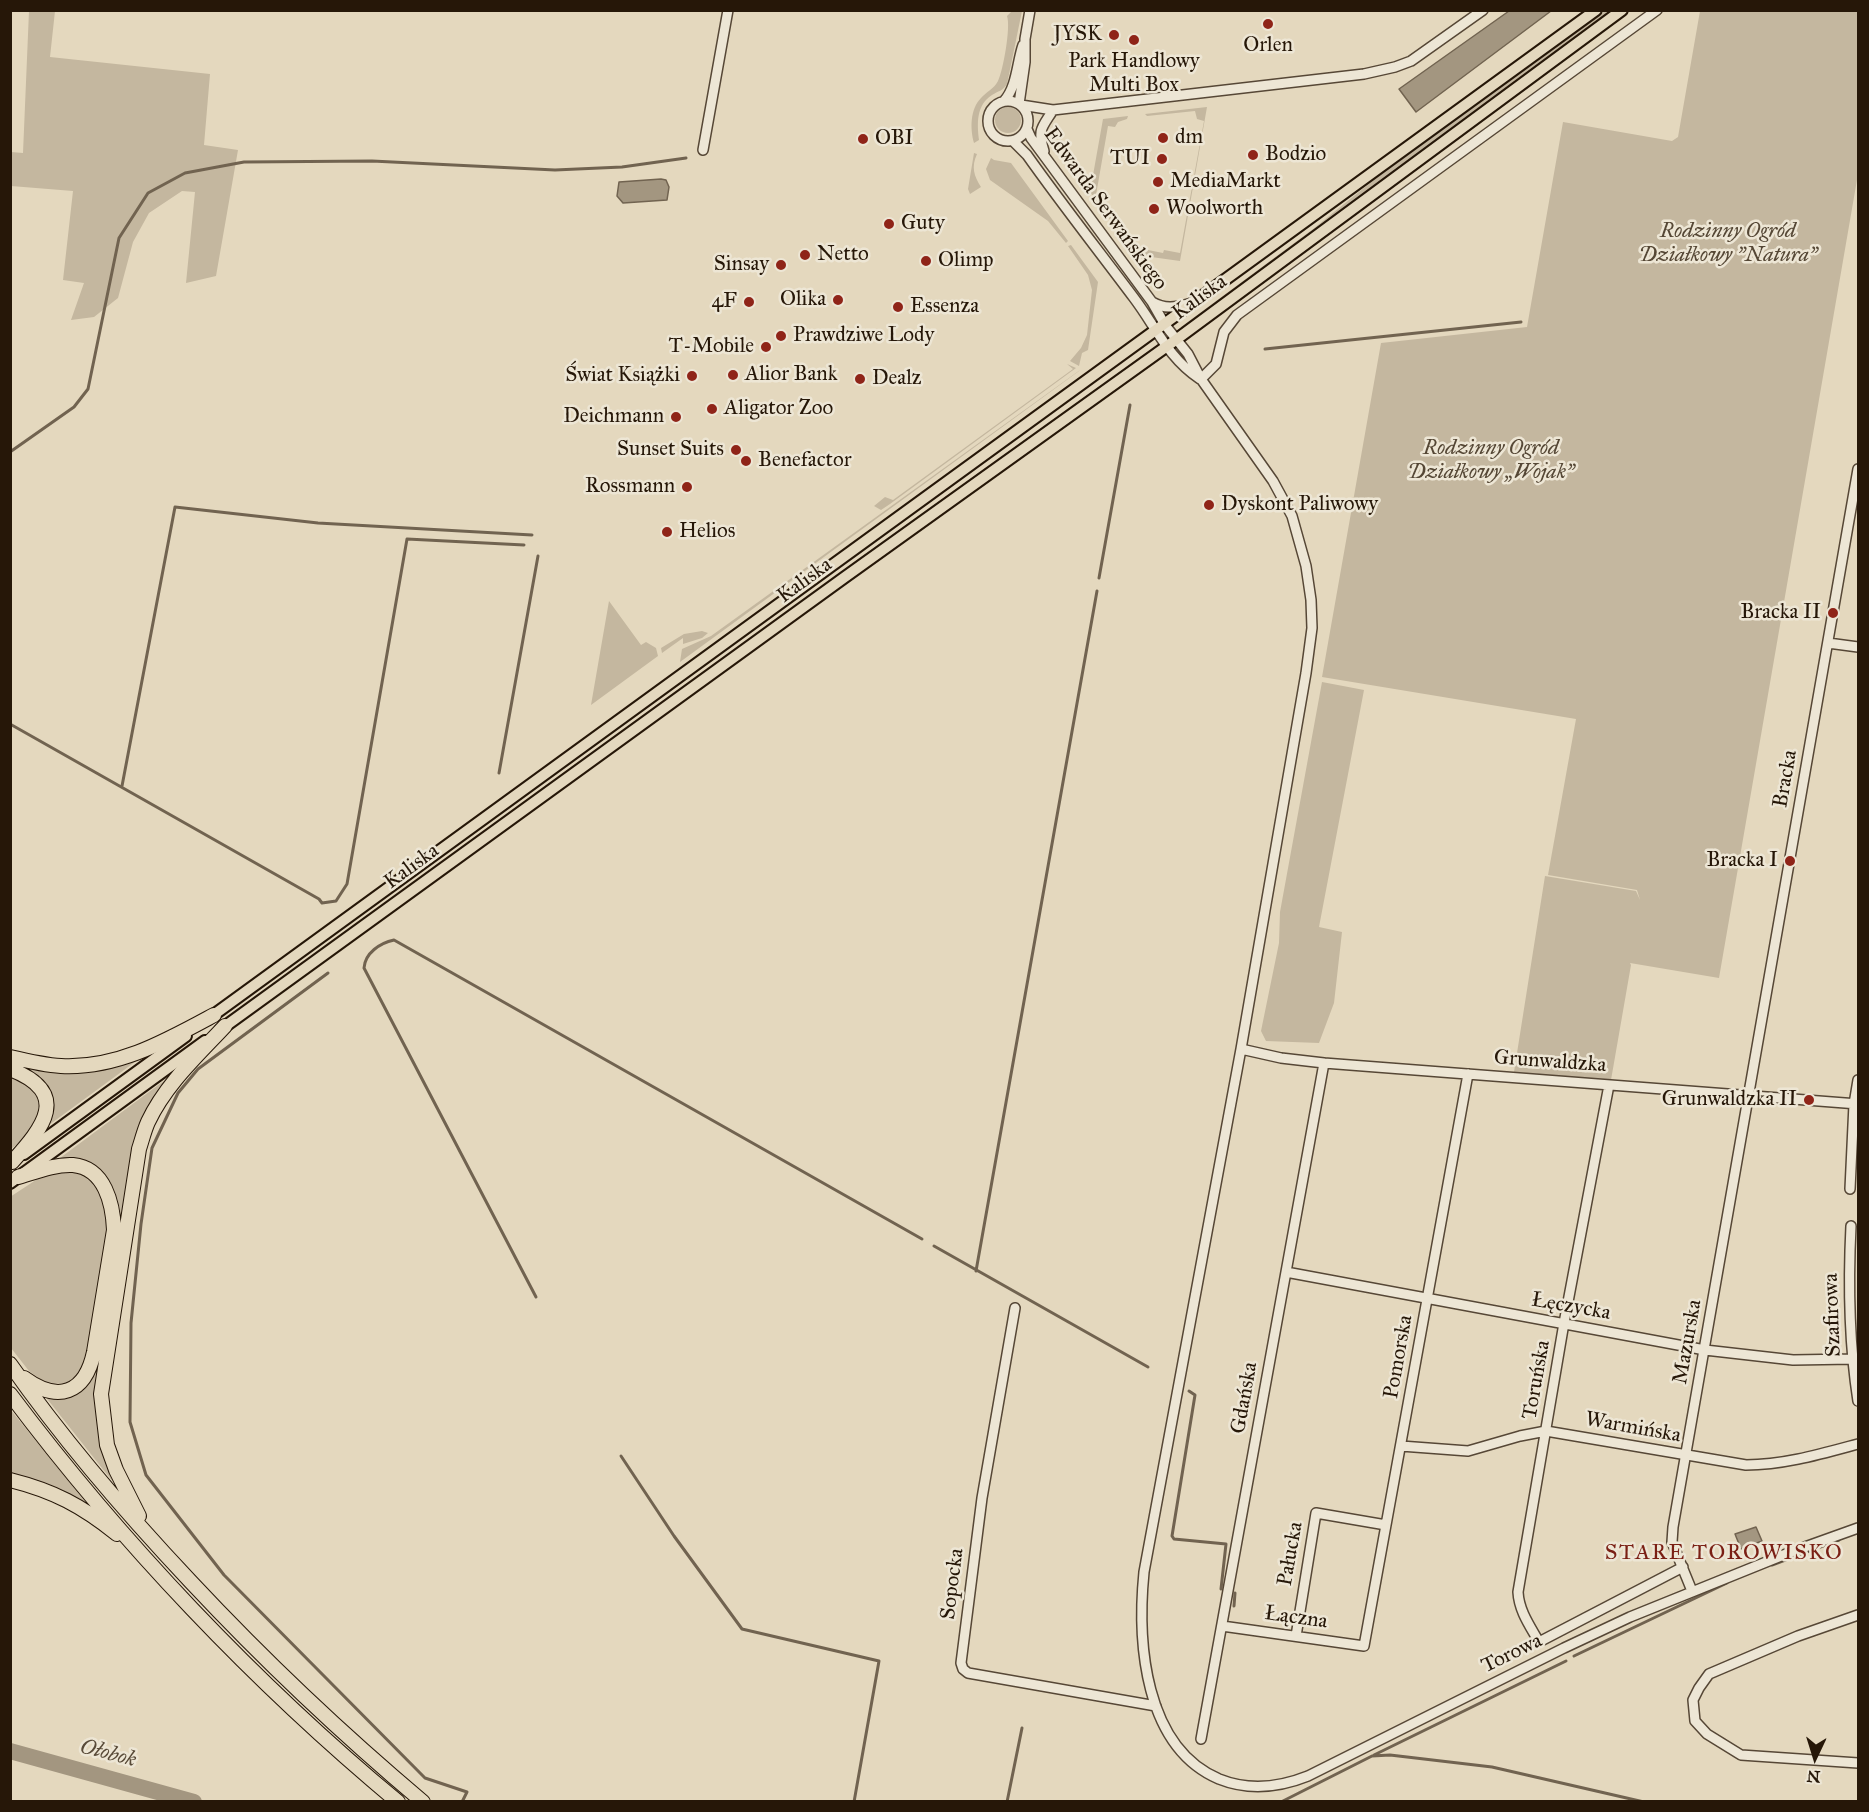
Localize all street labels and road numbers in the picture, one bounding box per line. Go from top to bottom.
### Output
street label: Edwarda Serwańskiego [1038,123,1172,295]
street label: Kaliska [1168,270,1232,326]
street label: Kaliska [773,553,837,609]
street label: Bracka [1769,748,1803,810]
street label: Kaliska [380,839,444,895]
street label: Grunwaldzka [1493,1045,1607,1079]
street label: Szafirowa [1819,1273,1847,1357]
street label: Łęczycka [1529,1288,1613,1326]
street label: Mazurska [1668,1298,1708,1386]
street label: Pomorska [1379,1313,1419,1401]
street label: Toruńska [1518,1338,1556,1422]
street label: Gdańska [1226,1360,1264,1436]
street label: Warmińska [1583,1407,1683,1449]
street label: Pałucka [1273,1520,1309,1588]
street label: Sopocka [936,1547,970,1621]
street label: Łączna [1263,1601,1329,1635]
street label: Torowa [1478,1629,1546,1679]

